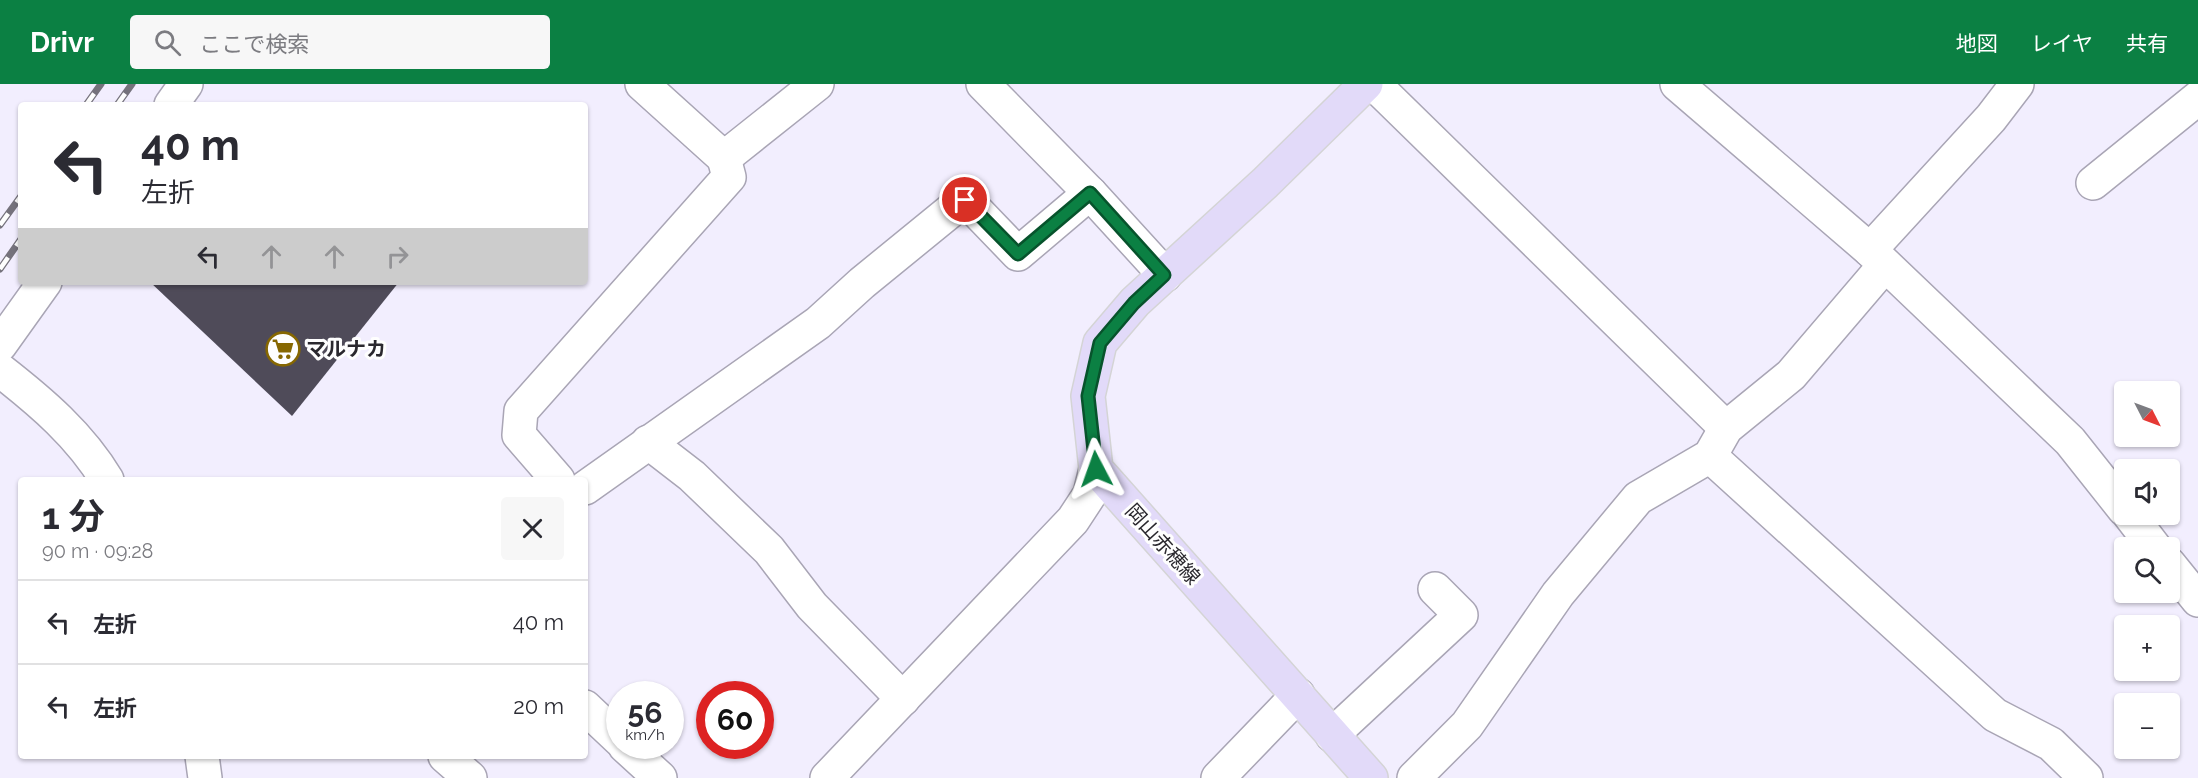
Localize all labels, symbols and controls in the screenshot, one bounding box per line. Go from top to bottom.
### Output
search box [130,15,550,69]
text: Drivr [30,26,94,59]
icon: search [151,26,184,59]
text: ここで検索 [199,31,309,57]
text: 地図 [1956,31,1998,56]
text: レイヤ [2031,31,2093,56]
text: 共有 [2126,31,2168,56]
text: 40 m [141,121,240,170]
icon: left [42,126,120,204]
pin [939,174,990,225]
text: 左折 [141,177,195,208]
icon: arrive [948,183,981,216]
icon: left [192,240,225,273]
icon: ahead [255,240,288,273]
icon: ahead [318,240,351,273]
icon: right [381,240,414,273]
supermarket icon: マルナカ [265,331,301,367]
place label: マルナカ [306,337,386,361]
north arrow [2114,381,2180,447]
map controls [2114,381,2180,759]
position arrow [1064,437,1128,501]
button: sound [2114,459,2180,525]
text: 1 分 [42,495,104,537]
button: close [501,497,564,560]
street label: 岡山赤穂線 [1121,499,1205,589]
button: search [2114,537,2180,603]
text: 90 m · 09:28 [42,539,153,563]
icon: left [42,606,75,639]
text: 40 m [513,609,564,635]
text: 左折 [93,611,137,637]
button: + [2114,615,2180,681]
speed limit sign: 60 [696,681,774,759]
icon: left [42,690,75,723]
text: 20 m [513,693,564,719]
button: − [2114,693,2180,759]
text: 左折 [93,695,137,721]
text: 56 [628,695,662,730]
text: km/h [625,726,665,744]

